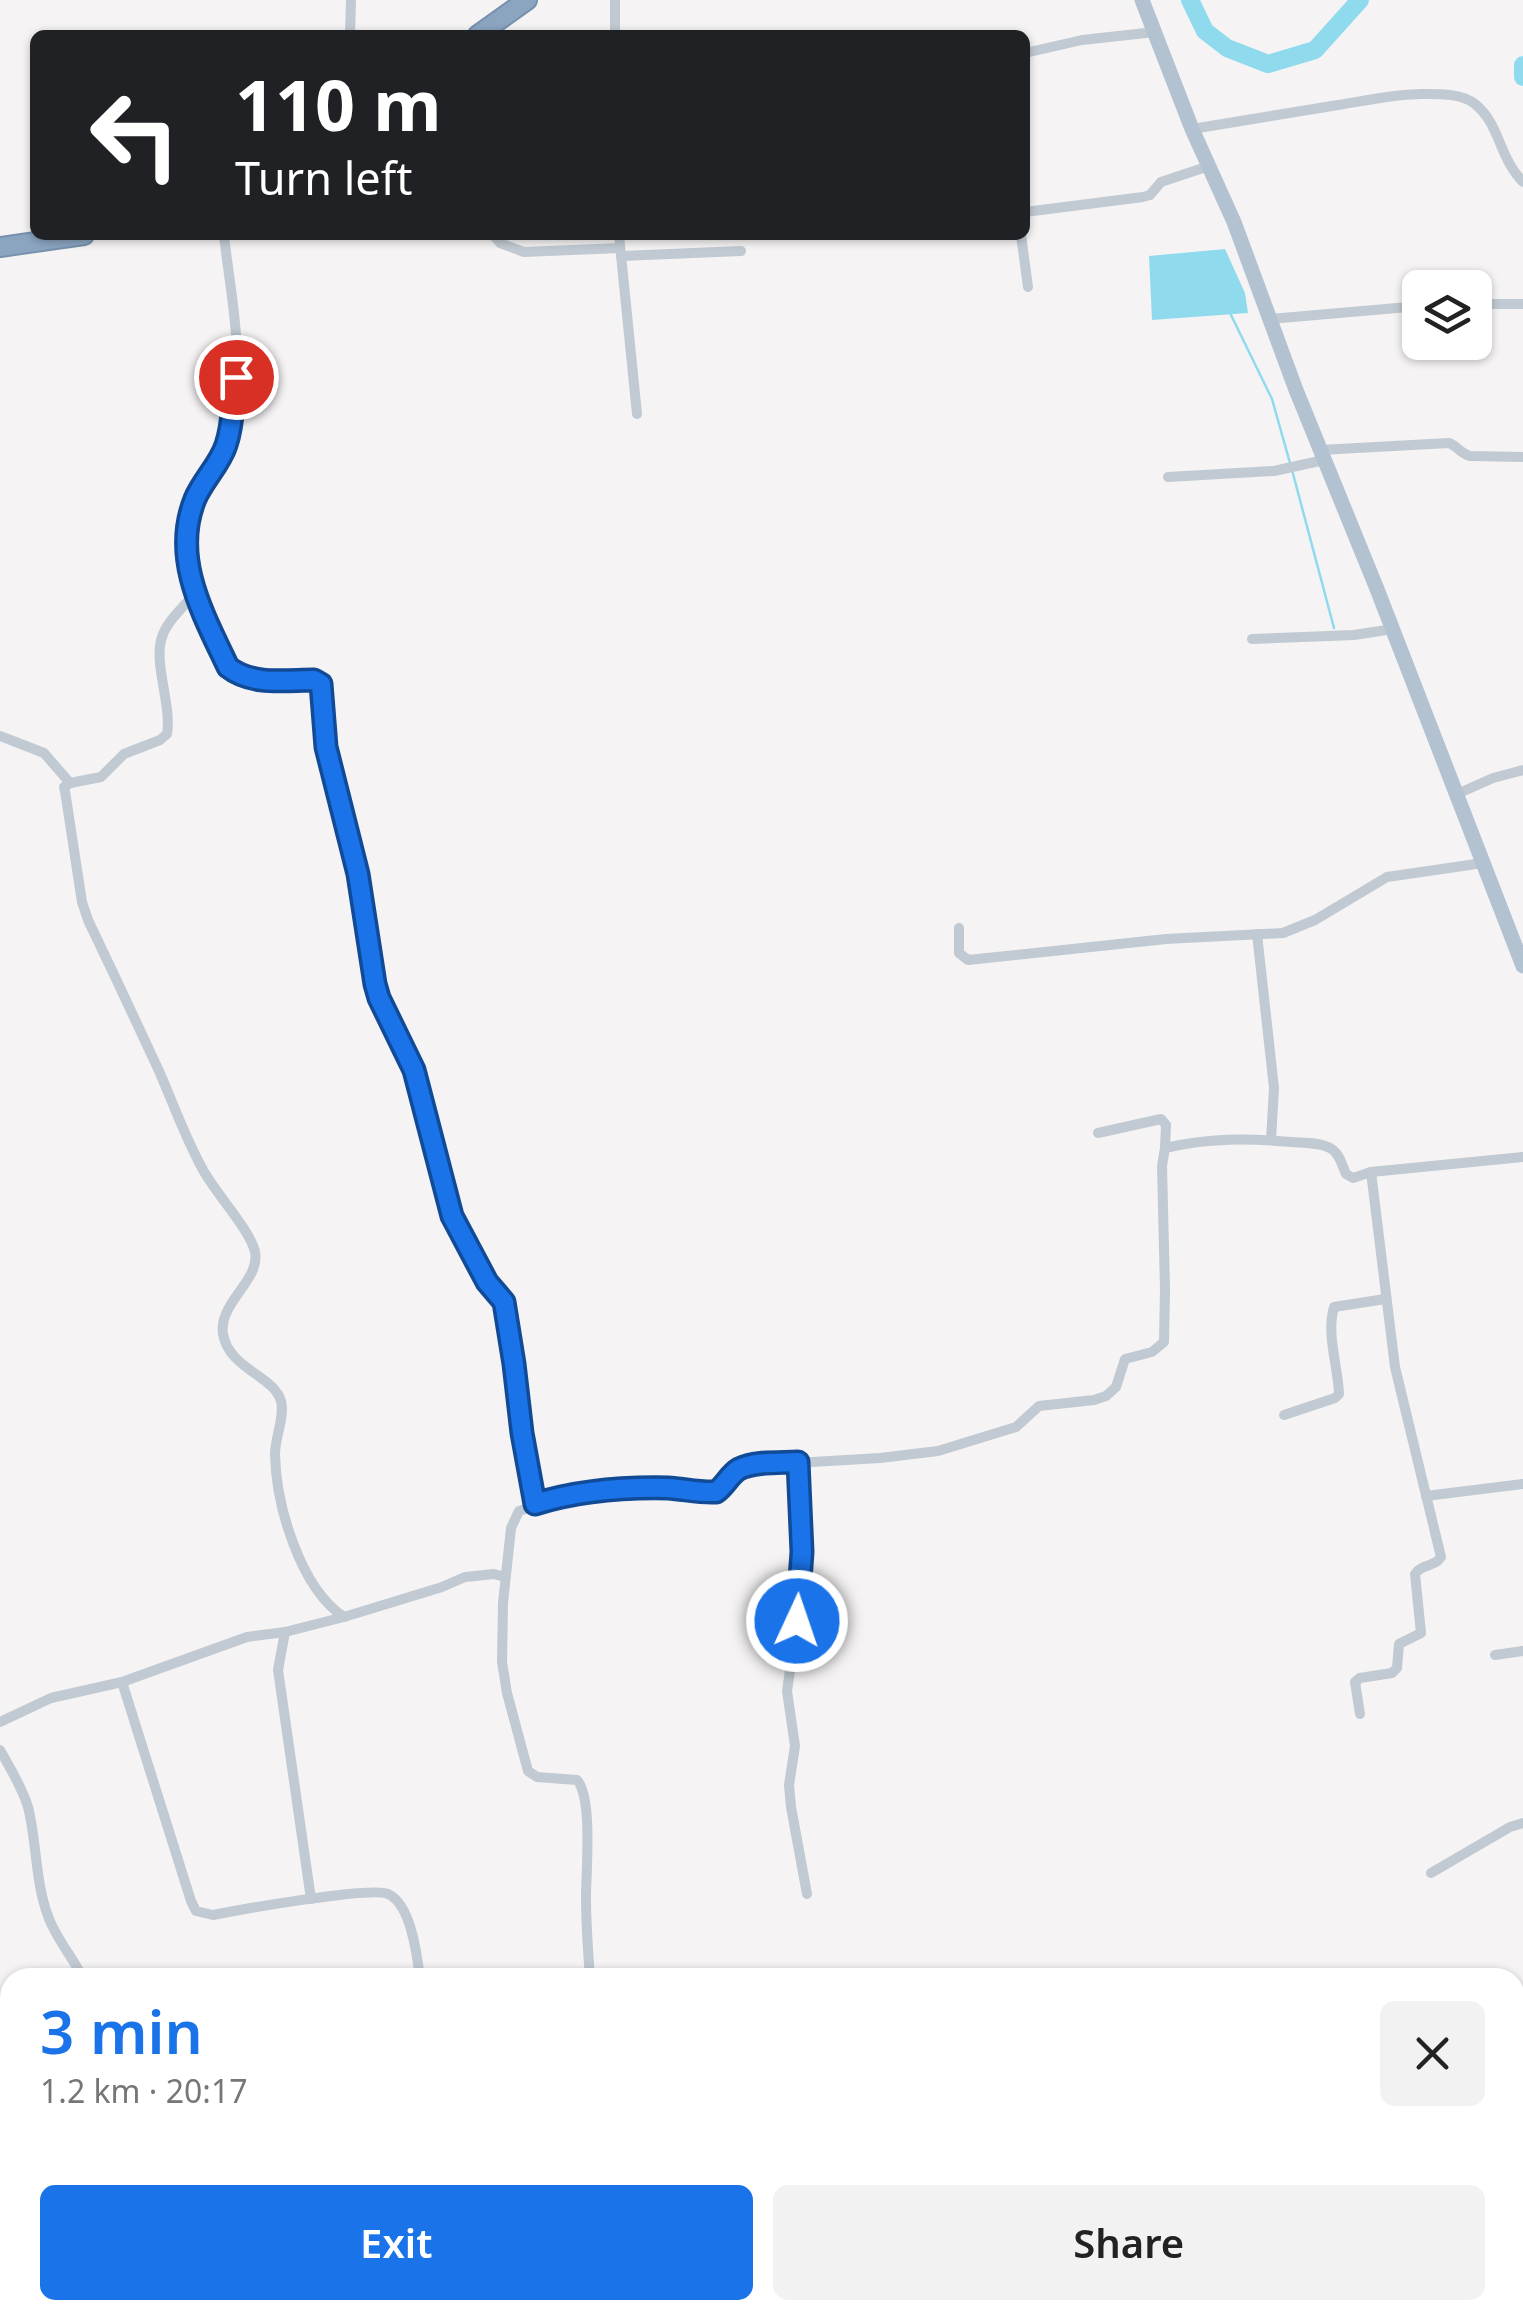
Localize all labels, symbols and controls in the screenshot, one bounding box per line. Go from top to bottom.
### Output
text: 110 m [235,56,442,152]
icon: left [70,70,200,200]
text: Turn left [235,147,412,208]
map controls [1402,270,1492,360]
button: layers [1402,270,1492,360]
pin [194,335,279,420]
icon: arrive [209,350,264,405]
position arrow [745,1569,849,1673]
text: 3 min [40,1990,203,2072]
button: close [1380,2001,1485,2106]
text: 1.2 km · 20:17 [40,2069,248,2112]
button: Exit [40,2185,753,2300]
button: Share [773,2185,1485,2300]

